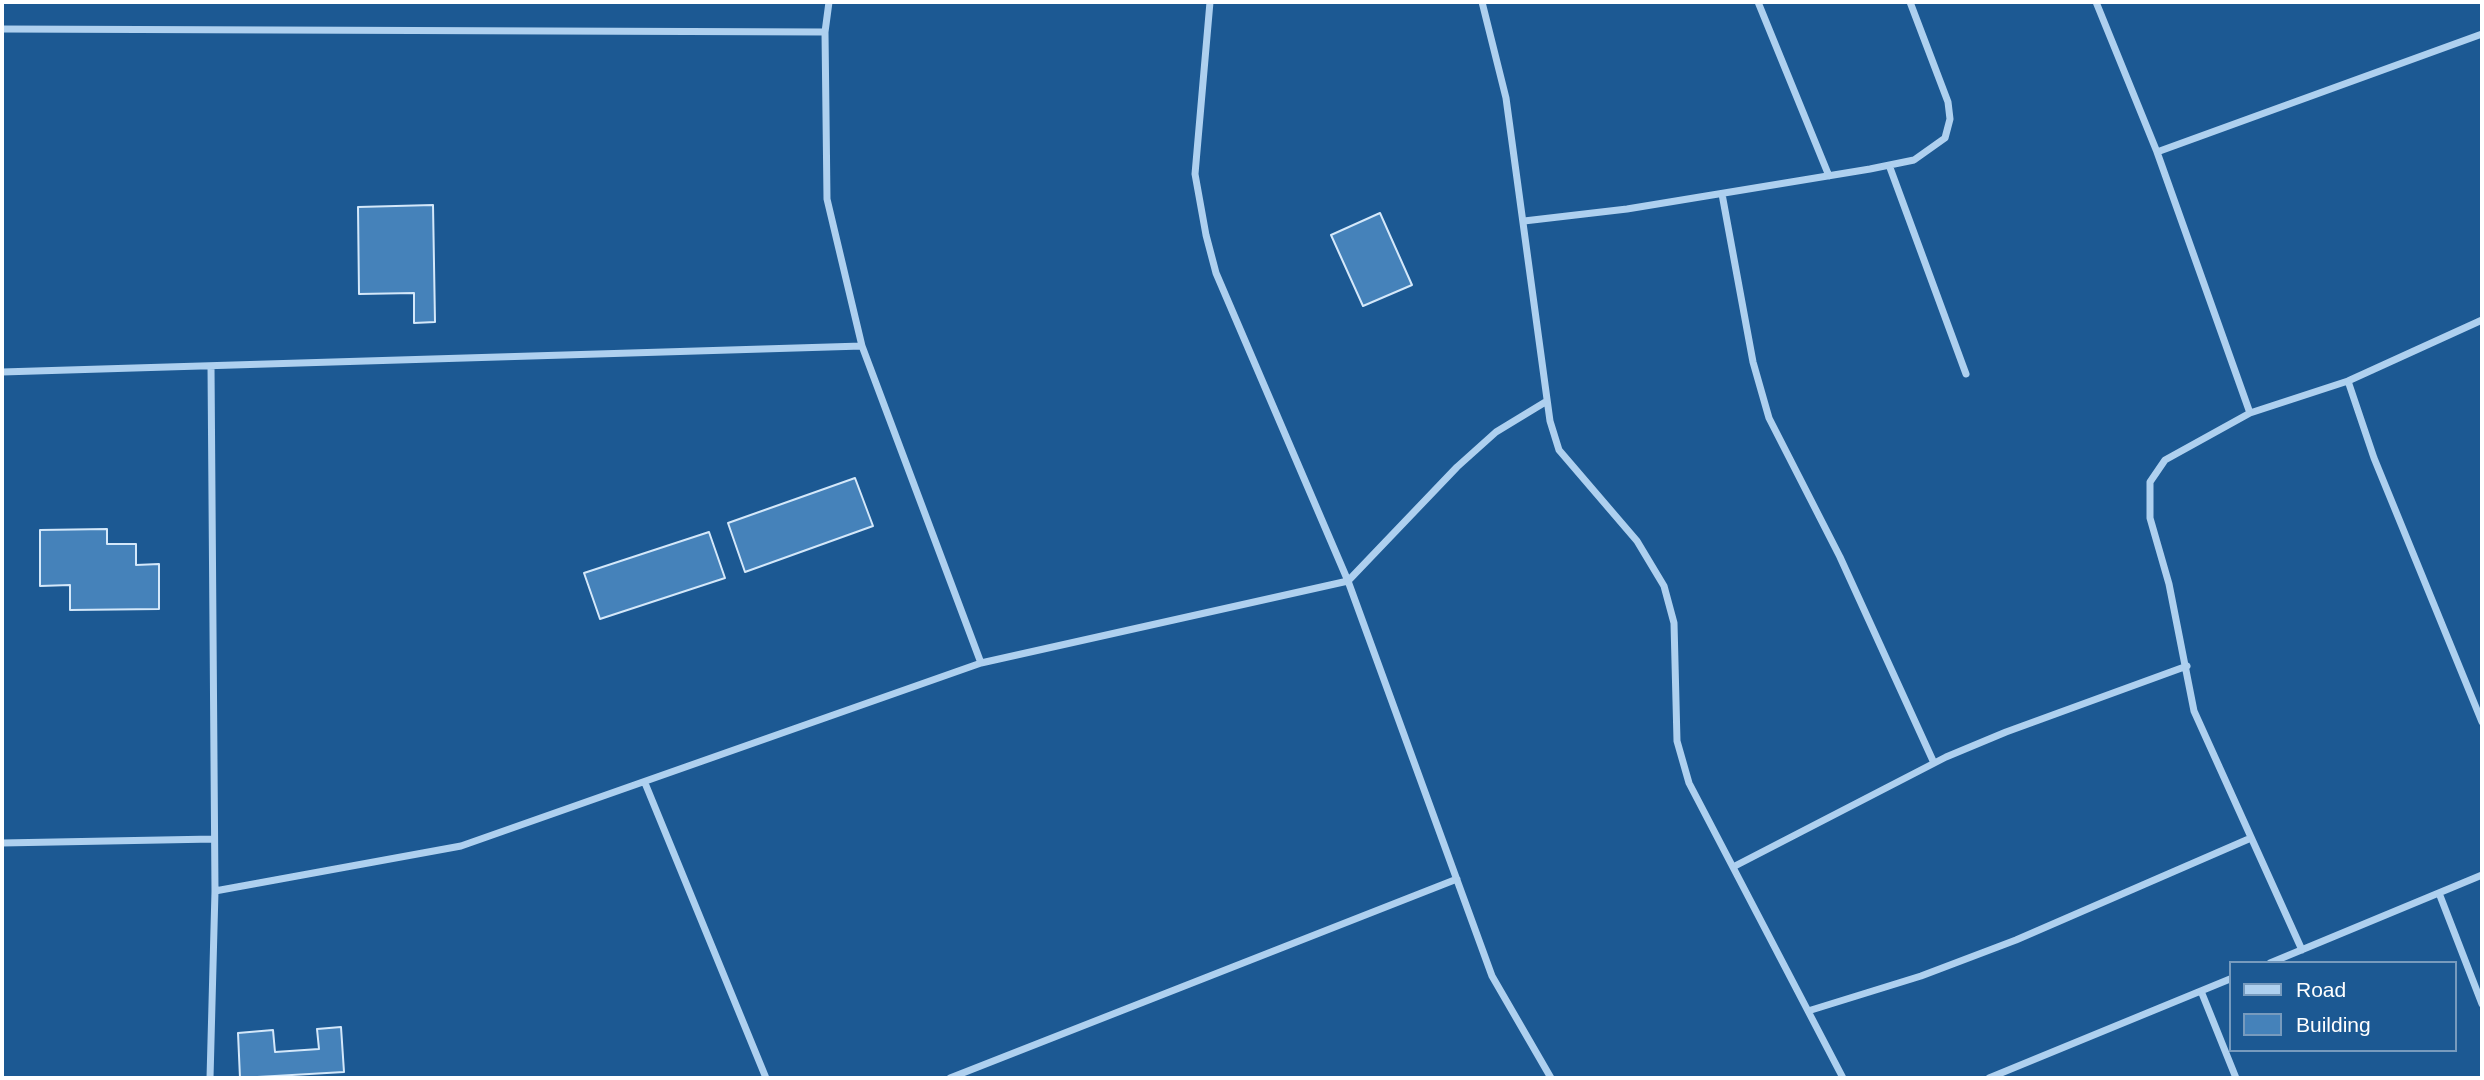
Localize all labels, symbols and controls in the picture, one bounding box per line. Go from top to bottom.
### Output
legend [2228,961,2456,1052]
text: Road [2296,978,2346,1001]
text: Building [2296,1013,2371,1036]

